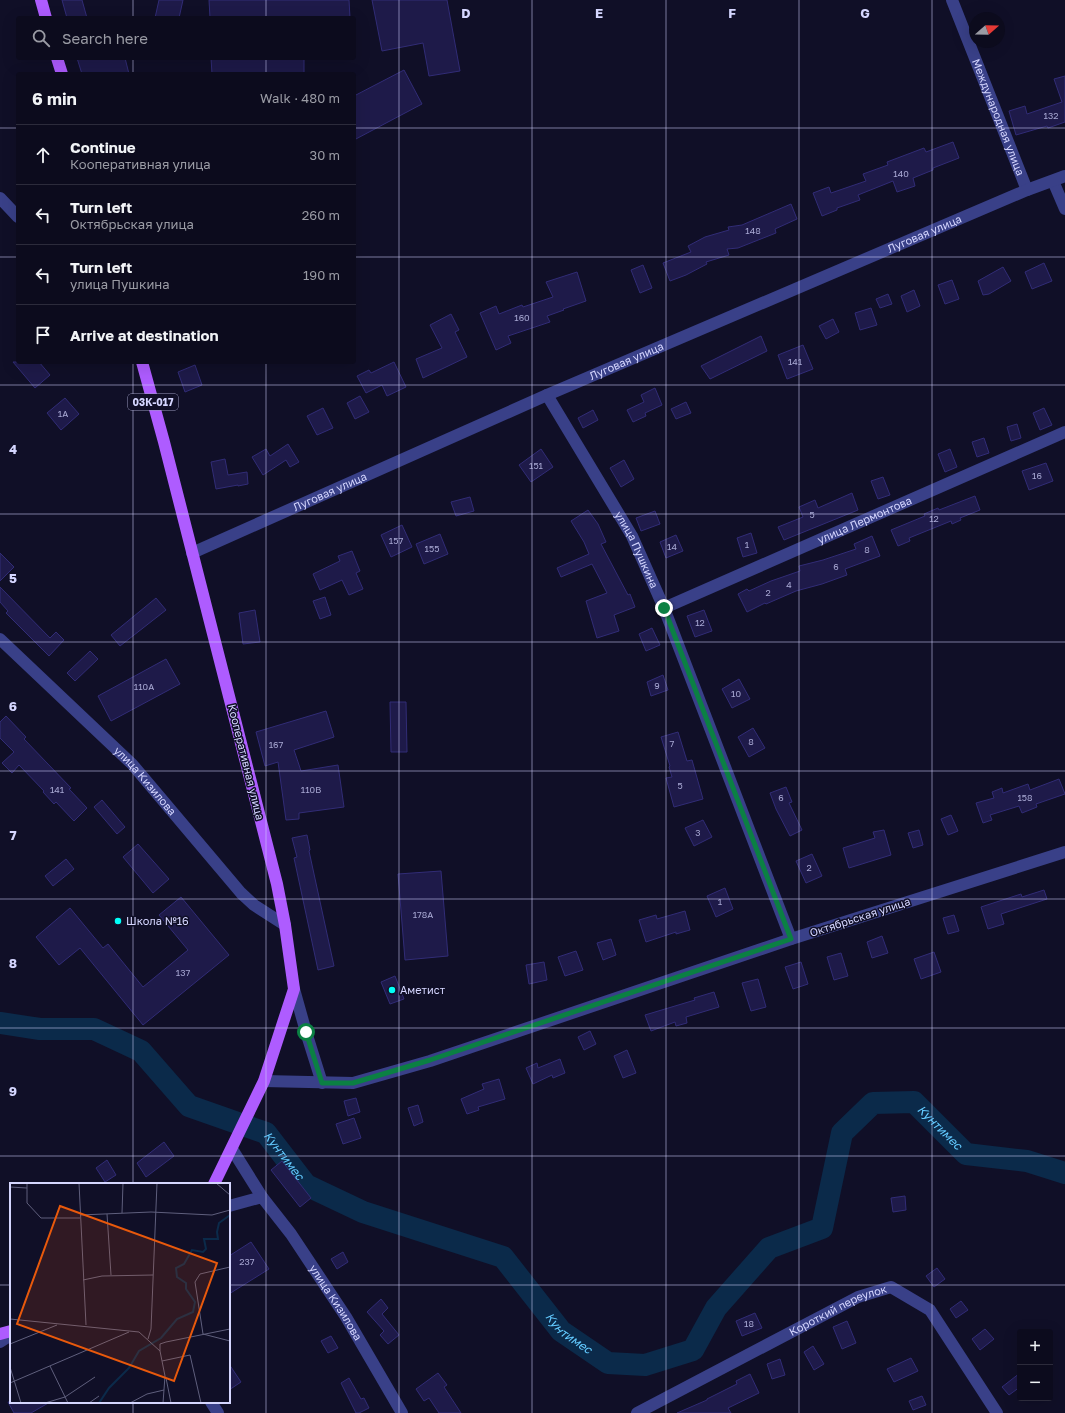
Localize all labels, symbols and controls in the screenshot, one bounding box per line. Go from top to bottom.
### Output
text: D [461,5,471,21]
text: E [595,5,603,21]
text: F [728,5,736,21]
text: G [860,5,870,21]
north arrow [969,12,1005,48]
search box [16,16,356,60]
icon: search [30,27,52,49]
text: Search here [62,29,148,47]
street label: Международная улица [970,57,1028,177]
text: 6 min [32,88,77,109]
text: Walk · 480 m [260,90,340,106]
house number: 132 [1044,110,1058,121]
text: Continue [70,138,136,156]
icon: ahead [32,144,54,166]
text: 30 m [310,147,340,163]
text: Кооперативная улица [70,156,211,172]
house number: 140 [893,168,909,179]
text: Turn left [70,198,132,216]
icon: left [32,204,54,226]
text: 260 m [302,207,340,223]
street label: Луговая улица [885,212,963,255]
text: Октябрьская улица [70,216,194,232]
house number: 148 [745,225,761,236]
text: Turn left [70,258,132,276]
icon: left [32,264,54,286]
text: 190 m [303,267,340,283]
text: улица Пушкина [70,276,170,292]
house number: 160 [514,312,530,323]
icon: arrive [32,324,54,346]
text: Arrive at destination [70,326,219,344]
street label: Луговая улица [587,339,665,382]
house number: 141 [788,356,803,367]
road number: 03К-017 [128,394,178,410]
house number: 1А [58,408,68,419]
text: 4 [9,441,17,457]
house number: 151 [529,460,544,471]
street label: Луговая улица [291,469,369,513]
house number: 16 [1032,470,1042,481]
street label: улица Лермонтова [815,493,913,546]
street label: улица Пушкина [613,509,661,590]
house number: 5 [809,509,815,520]
house number: 12 [929,513,939,524]
house number: 157 [389,535,403,546]
house number: 1 [745,539,750,550]
house number: 14 [667,541,677,552]
house number: 155 [425,543,439,554]
house number: 8 [864,544,870,555]
house number: 6 [833,561,839,572]
text: 5 [9,570,17,586]
house number: 4 [786,579,792,590]
house number: 2 [765,587,771,598]
route end [655,599,673,617]
house number: 12 [695,617,705,628]
house number: 9 [654,680,660,691]
house number: 110А [134,681,154,692]
house number: 10 [731,688,741,699]
text: 6 [9,698,17,714]
street label: Кооперативная улица [226,703,267,821]
house number: 8 [748,736,754,747]
house number: 7 [670,738,675,749]
house number: 167 [269,739,284,750]
street label: улица Кизилова [112,743,179,817]
house number: 5 [677,780,683,791]
house number: 141 [50,784,65,795]
house number: 110В [301,784,321,795]
house number: 6 [778,792,784,803]
house number: 158 [1017,792,1033,803]
text: 7 [9,827,17,843]
house number: 3 [695,827,701,838]
house number: 2 [806,862,812,873]
street label: Октябрьская улица [808,894,912,939]
house number: 1 [718,896,723,907]
house number: 178А [413,909,433,920]
place label: Школа №16 [126,914,189,927]
marker: Школа №16 [113,916,123,926]
text: 8 [9,955,17,971]
house number: 137 [176,967,190,978]
place label: Аметист [400,983,446,996]
marker: Аметист [387,985,397,995]
route start [297,1023,315,1041]
text: 9 [9,1083,17,1099]
water label: Кунтимес [914,1102,967,1154]
water label: Кунтимес [261,1128,308,1184]
inset map [10,1183,230,1403]
house number: 237 [239,1256,255,1267]
street label: улица Кизилова [307,1262,365,1342]
street label: Короткий переулок [787,1282,889,1338]
water label: Кунтимес [542,1309,596,1358]
house number: 18 [744,1318,754,1329]
map controls [1017,1329,1053,1401]
button: + [1017,1329,1053,1365]
button: − [1017,1365,1053,1401]

